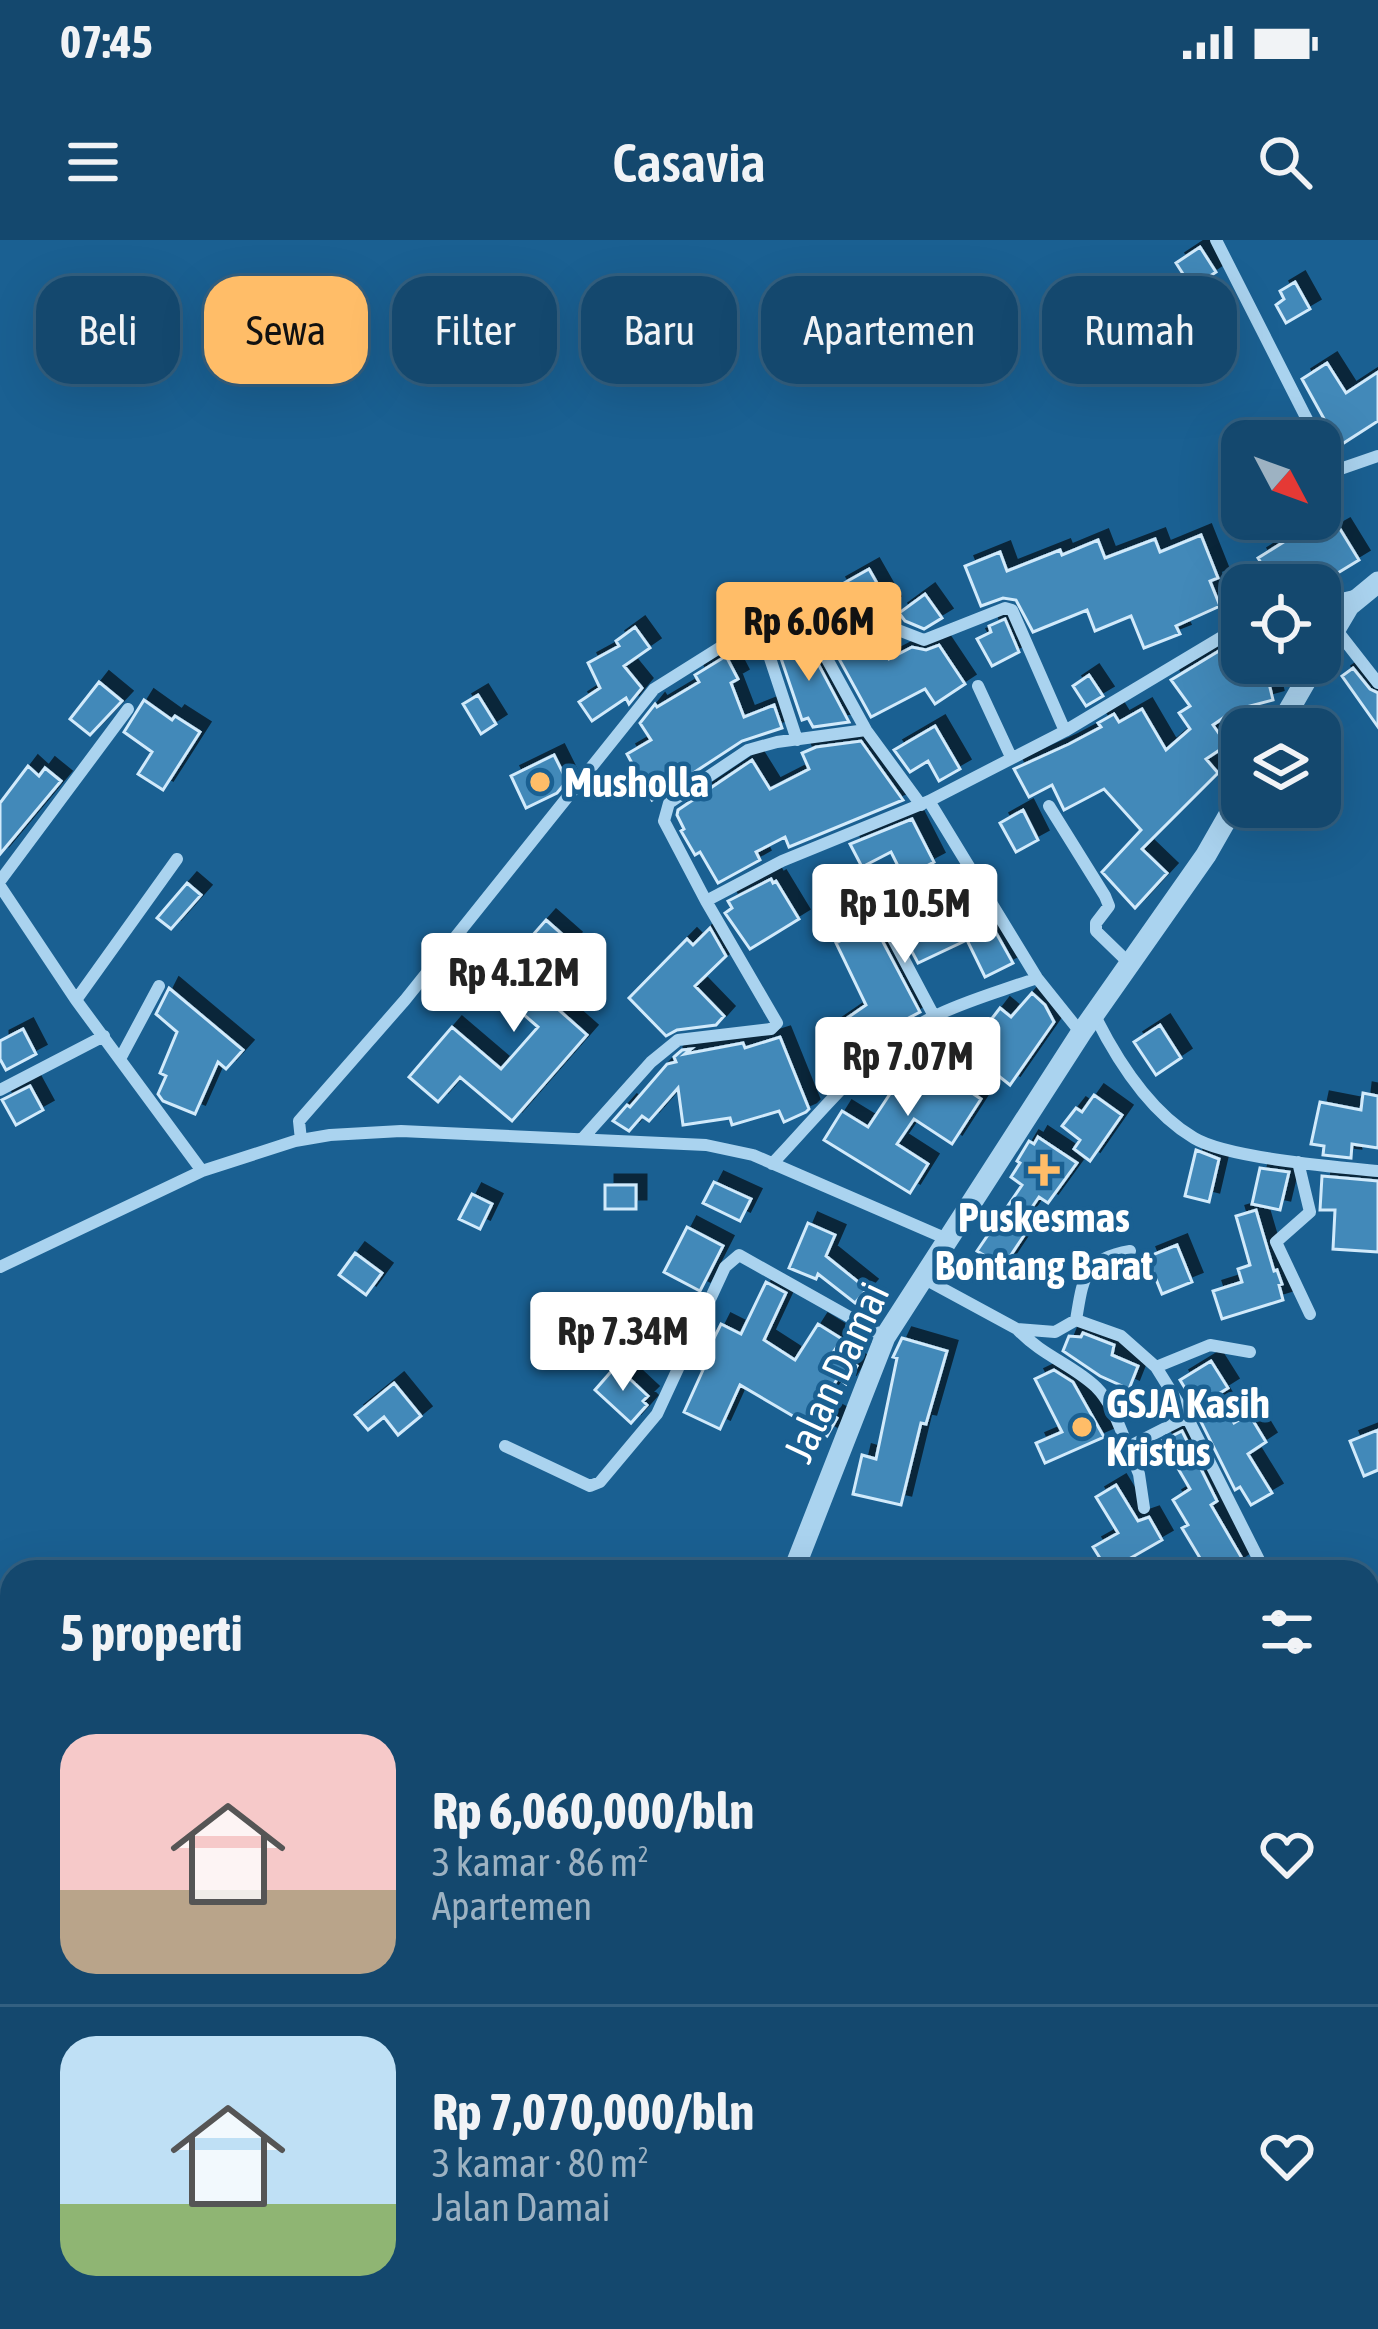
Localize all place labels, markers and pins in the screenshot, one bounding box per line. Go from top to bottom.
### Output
pin: Rp 6.06M [685,582,933,684]
place label: Musholla [564,758,709,806]
marker: Musholla [527,769,553,795]
pin: Rp 10.5M [781,864,1029,966]
pin: Rp 4.12M [390,933,638,1035]
pin: Rp 7.07M [784,1017,1032,1119]
marker: Puskesmas Bontang Barat [1028,1154,1060,1186]
place label: Puskesmas Bontang Barat [935,1193,1153,1289]
pin: Rp 7.34M [499,1292,747,1394]
place label: GSJA Kasih Kristus [1106,1379,1270,1475]
marker: GSJA Kasih Kristus [1069,1414,1095,1440]

